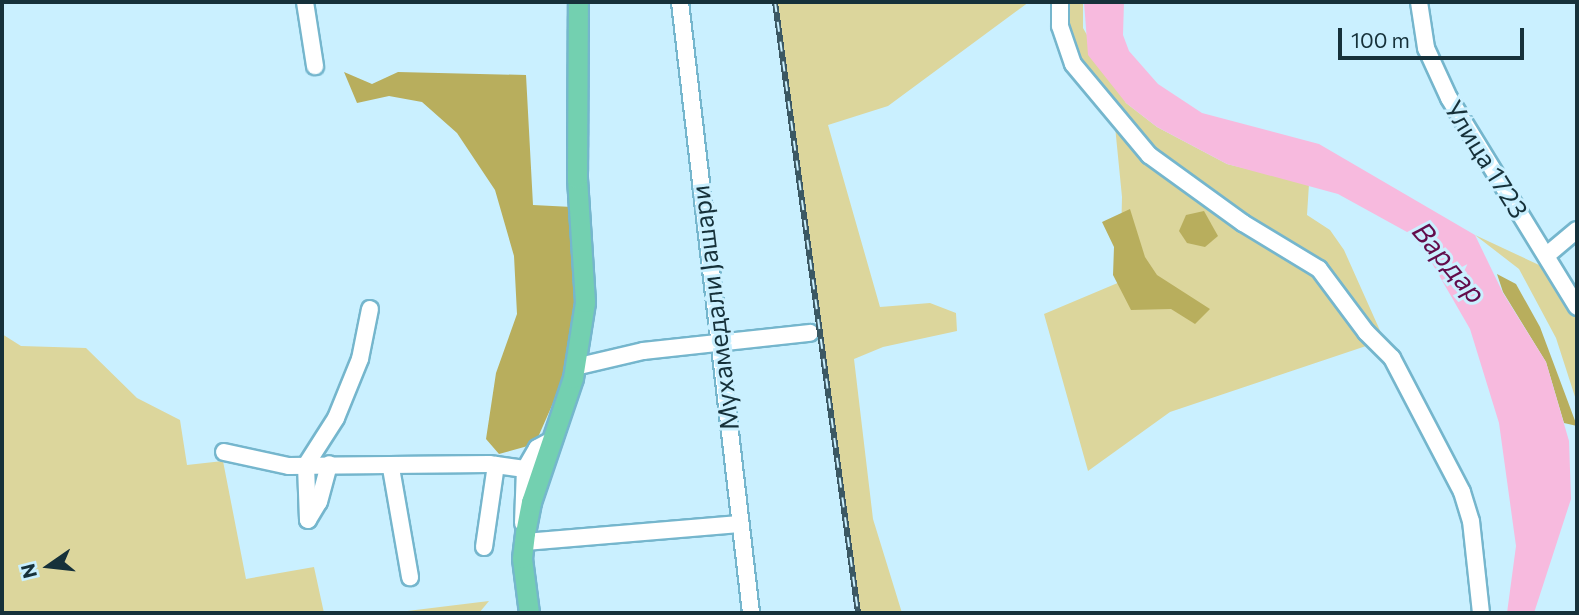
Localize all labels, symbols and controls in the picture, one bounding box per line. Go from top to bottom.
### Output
scale bar [1341,14,1526,58]
text: 100 m [1351,27,1410,52]
street label: Улица 1723 [1439,94,1535,224]
street label: Мухамедали Јашари [683,184,745,432]
water label: Вардар [1406,214,1494,310]
north arrow [14,531,84,601]
text: N [15,562,41,581]

